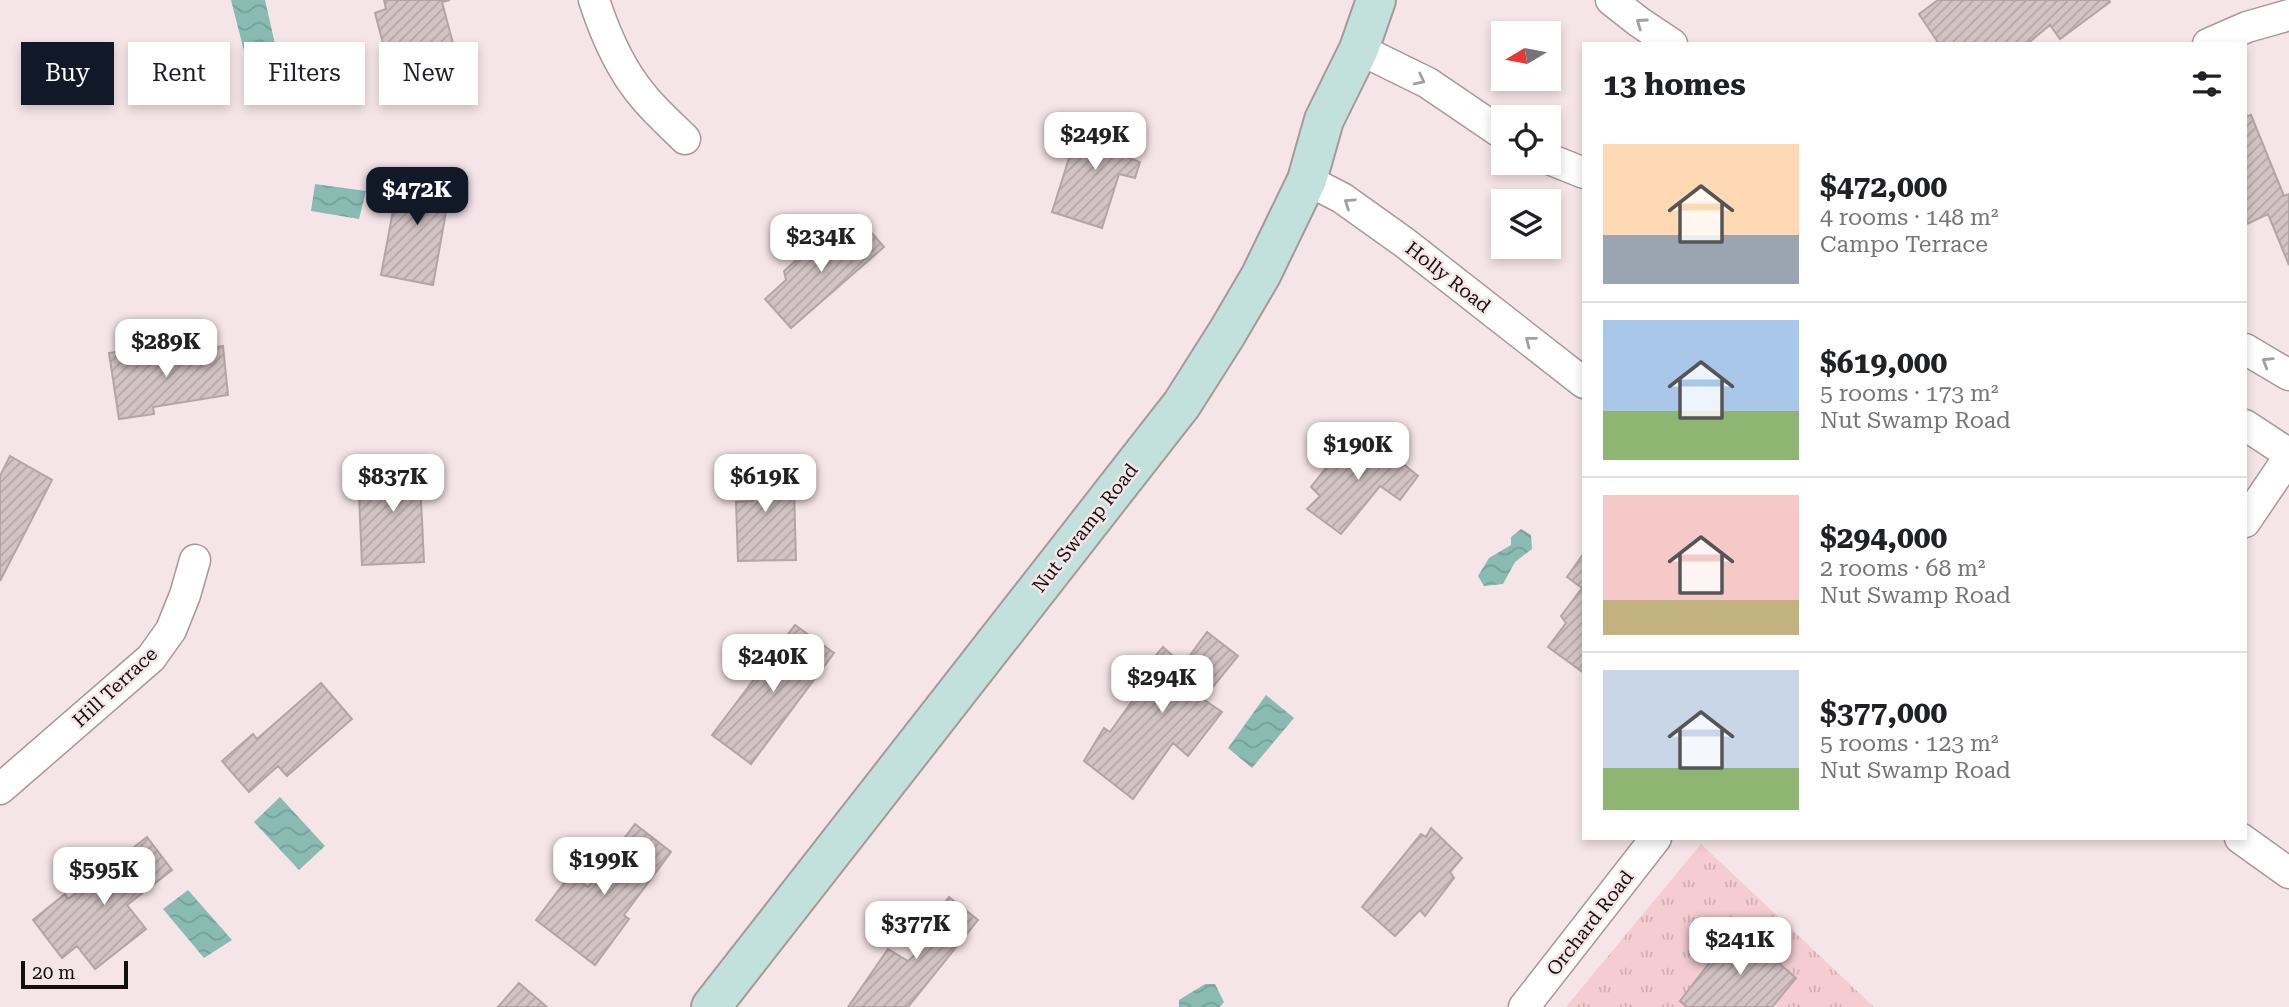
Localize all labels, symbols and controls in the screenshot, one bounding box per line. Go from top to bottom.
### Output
one-way arrow [1636,19,1649,31]
north arrow [1491,21,1561,91]
map controls [1491,21,1561,259]
chip: Buy [21,42,114,105]
chip: Rent [128,42,230,105]
chip: Filters [244,42,365,105]
chip: New [379,42,478,105]
icon: filters [2188,65,2226,103]
text: 13 homes [1603,67,1746,102]
one-way arrow [1413,71,1425,85]
button: locate [1491,105,1561,175]
pin: $249K [1046,113,1144,172]
text: $249K [1060,121,1130,148]
pin: $472K [368,168,466,227]
text: $472,000 [1820,169,1947,204]
icon: home [1659,172,1743,256]
text: $472K [382,176,452,203]
button: layers [1491,189,1561,259]
one-way arrow [1343,199,1356,212]
text: 4 rooms · 148 m² [1820,204,1998,231]
pin: $234K [772,215,870,274]
text: $234K [786,223,856,250]
text: Campo Terrace [1820,231,1988,258]
street label: Holly Road [1401,237,1495,317]
pin: $289K [117,320,215,379]
text: $289K [131,328,201,355]
one-way arrow [1525,336,1538,349]
text: $619,000 [1820,345,1947,380]
icon: home [1659,348,1743,432]
one-way arrow [2262,357,2275,370]
text: 5 rooms · 173 m² [1820,380,1998,407]
text: Nut Swamp Road [1820,407,2011,434]
pin: $190K [1309,422,1407,482]
text: $190K [1323,431,1393,458]
pin: $837K [344,454,442,514]
pin: $619K [716,454,814,514]
street label: Nut Swamp Road [1027,459,1143,597]
text: $837K [358,463,428,490]
text: $619K [730,463,800,490]
text: $294,000 [1820,520,1947,555]
icon: home [1659,523,1743,607]
text: 2 rooms · 68 m² [1820,555,1986,582]
text: Nut Swamp Road [1820,582,2011,609]
pin: $240K [724,634,822,694]
street label: Hill Terrace [68,642,162,732]
text: $240K [738,643,808,670]
pin: $294K [1113,656,1211,715]
text: $294K [1127,664,1197,691]
text: $377,000 [1820,695,1947,730]
icon: home [1659,698,1743,782]
text: 5 rooms · 123 m² [1820,730,1998,757]
text: Nut Swamp Road [1820,757,2011,784]
pin: $199K [555,838,653,897]
text: $199K [569,846,639,873]
pin: $595K [55,848,153,907]
text: $595K [69,856,139,883]
street label: Orchard Road [1542,866,1638,980]
pin: $377K [867,902,965,961]
text: $377K [881,910,951,937]
pin: $241K [1691,918,1789,977]
text: $241K [1705,926,1775,953]
scale bar [21,958,128,990]
text: 20 m [32,961,75,984]

